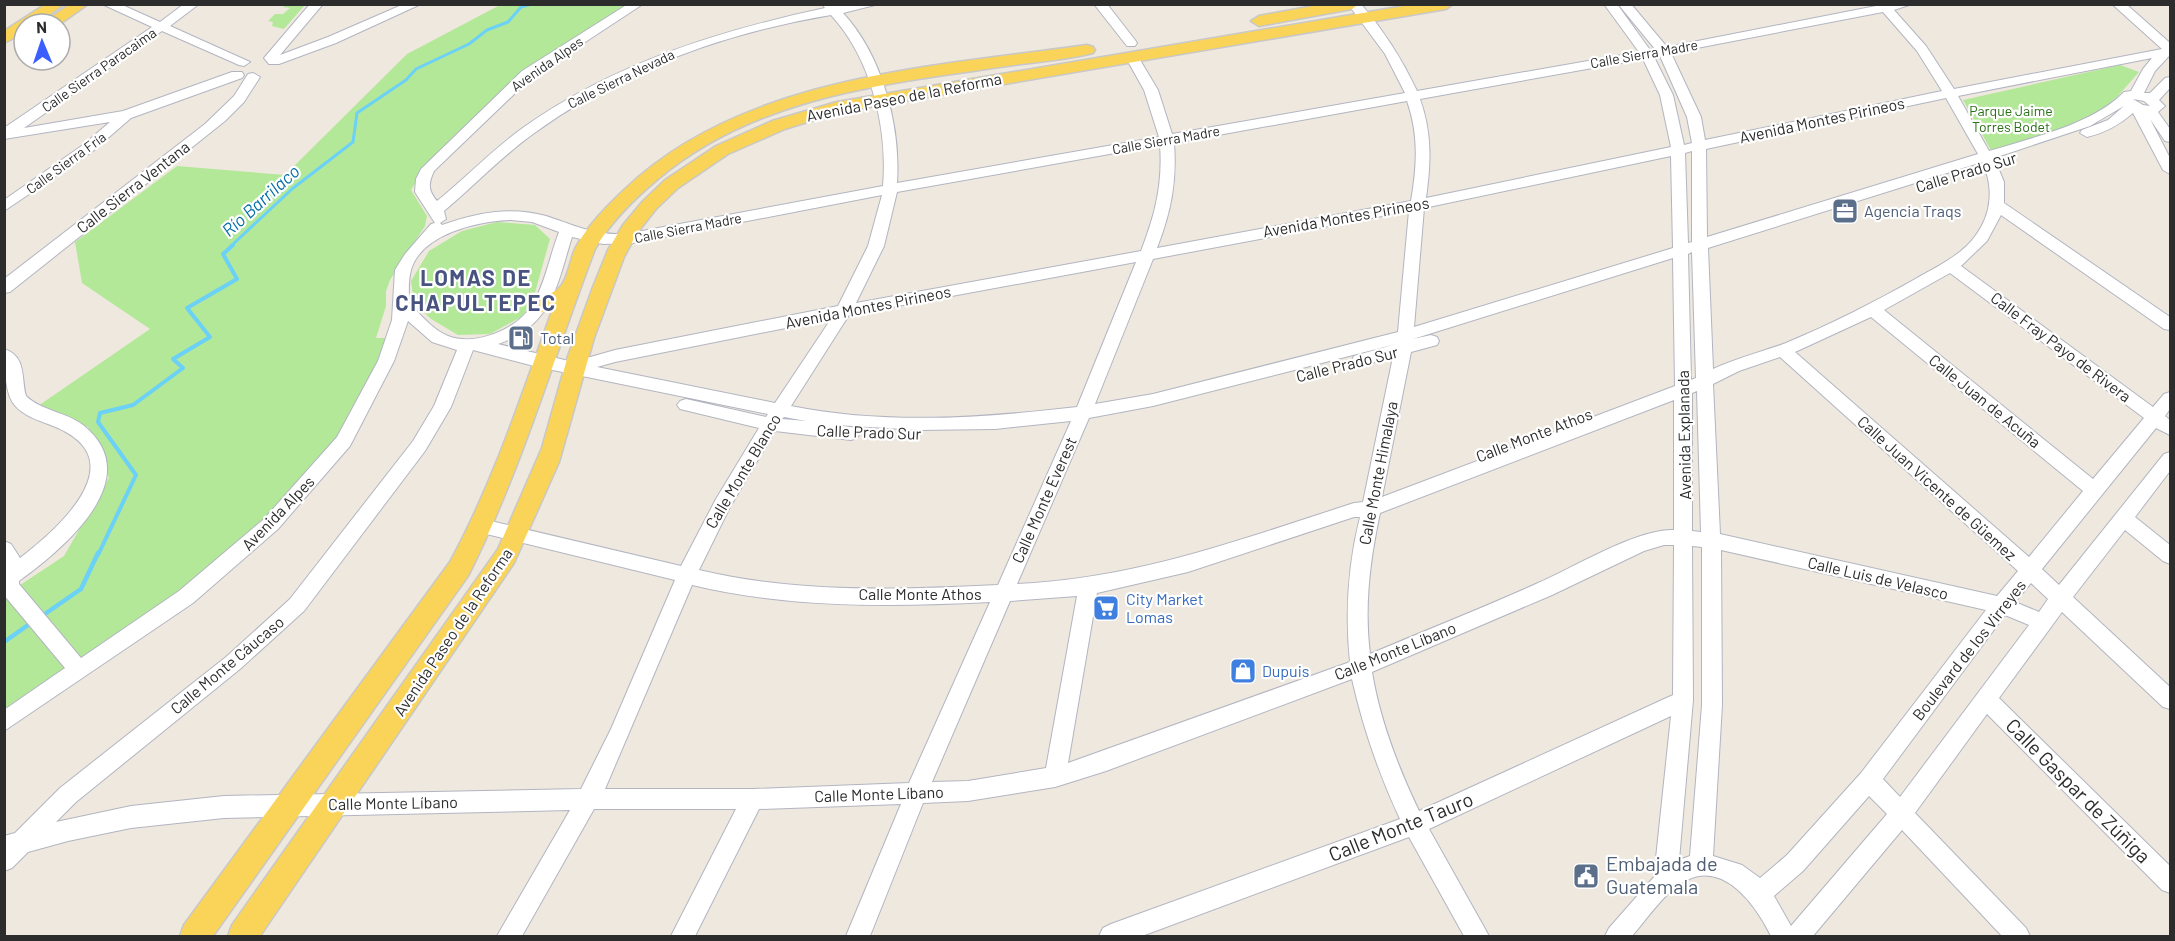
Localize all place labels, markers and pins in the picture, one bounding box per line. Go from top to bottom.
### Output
office icon: Agencia Traqs [1830,196,1860,226]
place label: Agencia Traqs [1864,201,1961,220]
fuel station icon: Total [506,323,536,353]
place label: Total [540,328,574,347]
place label: City Market Lomas [1126,589,1204,626]
supermarket icon: City Market Lomas [1091,593,1121,623]
shop icon: Dupuis [1228,656,1258,686]
place label: Dupuis [1262,661,1309,680]
place label: Embajada de Guatemala [1606,851,1718,898]
public building icon: Embajada de Guatemala [1571,861,1601,891]

